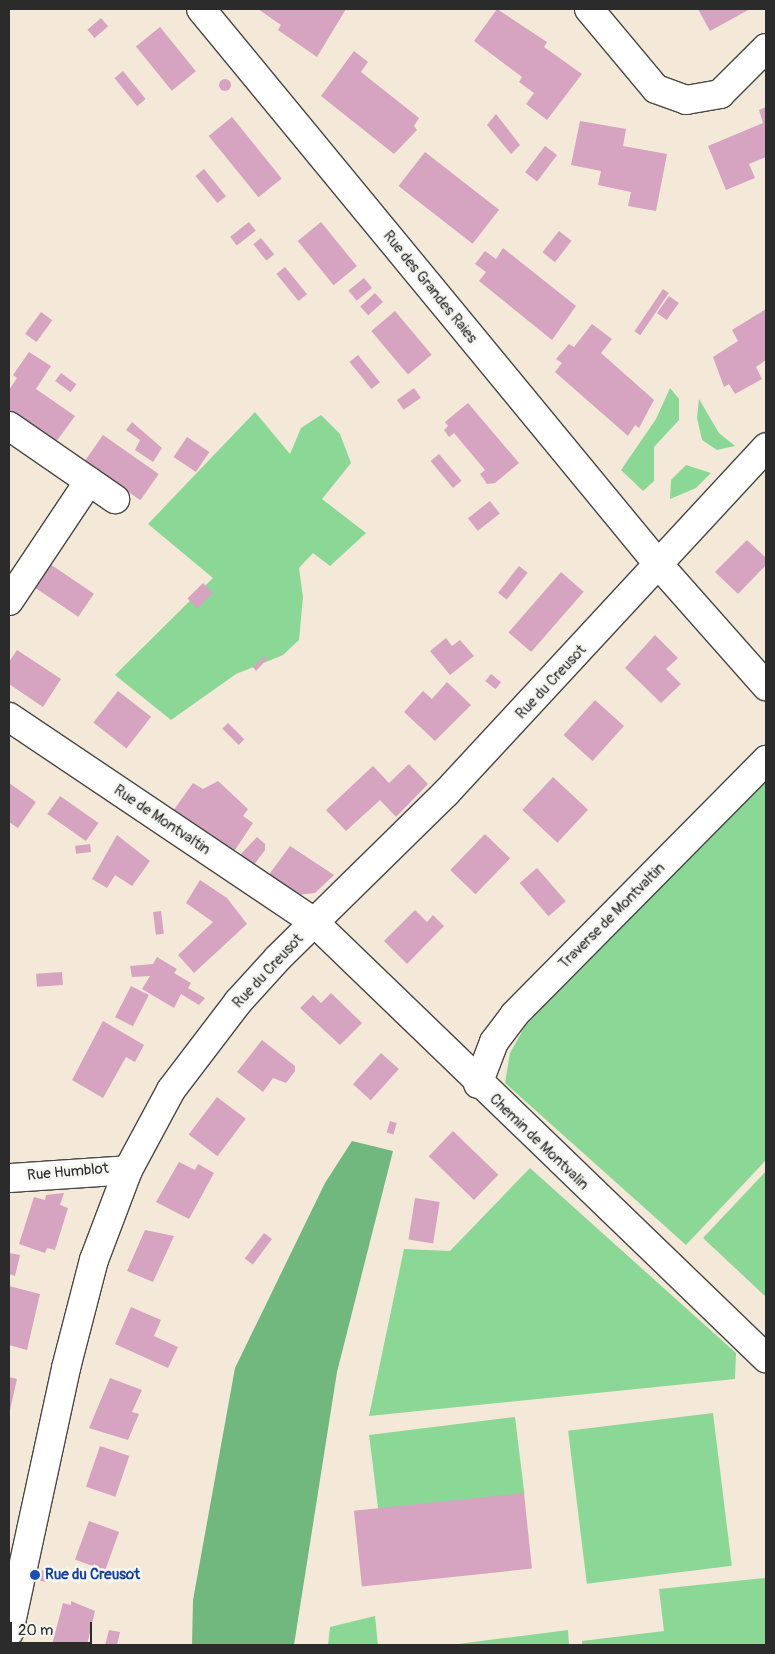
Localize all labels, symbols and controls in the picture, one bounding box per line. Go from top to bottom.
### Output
street label: Rue des Grandes Raies [379,227,481,347]
street label: Rue du Creusot [512,641,590,723]
street label: Rue de Montvaltin [110,781,214,859]
street label: Traverse de Montvaltin [555,859,669,973]
street label: Rue du Creusot [229,930,307,1012]
street label: Chemin de Montvalin [486,1090,592,1194]
street label: Rue Humblot [26,1159,110,1185]
place label: Rue du Creusot [45,1566,140,1584]
marker: Rue du Creusot [29,1569,41,1581]
scale bar [12,1612,95,1644]
text: 20 m [18,1621,53,1640]

